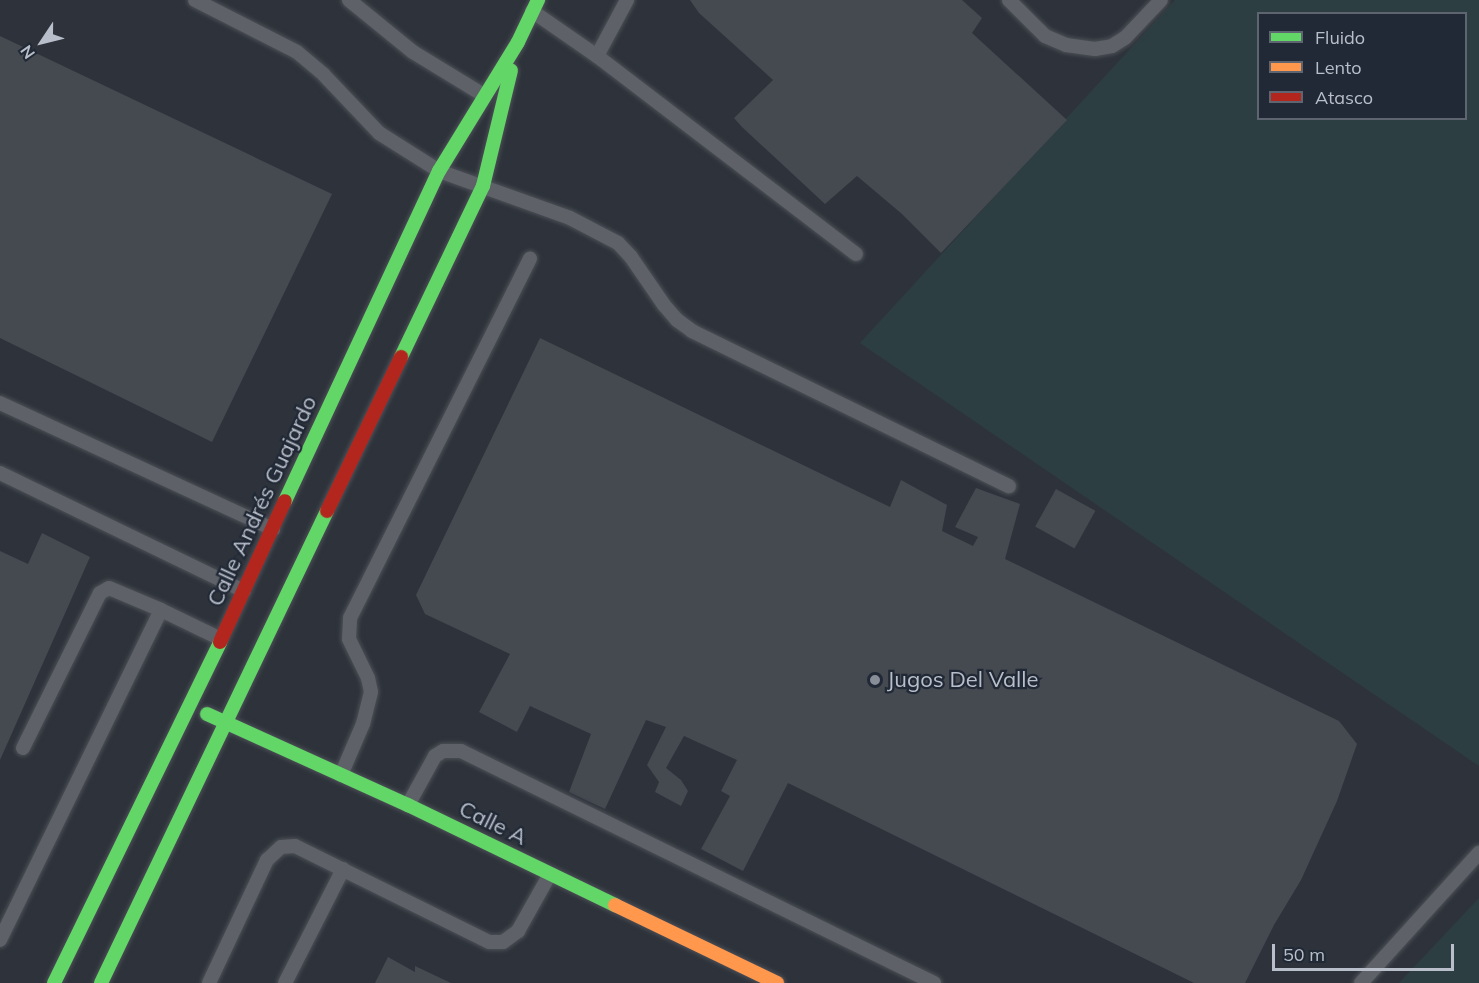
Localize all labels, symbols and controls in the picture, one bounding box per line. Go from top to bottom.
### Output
north arrow [12,12,72,72]
legend [1257,12,1467,120]
text: Fluido [1315,26,1365,49]
text: N [16,42,39,63]
text: Lento [1315,56,1362,79]
text: Atasco [1315,86,1373,109]
street label: Calle Andrés Guajardo [202,392,322,610]
place label: Jugos Del Valle [887,667,1039,693]
marker: Jugos Del Valle [868,673,882,687]
street label: Calle A [455,795,531,851]
scale bar [1275,932,1456,970]
text: 50 m [1283,943,1325,966]

